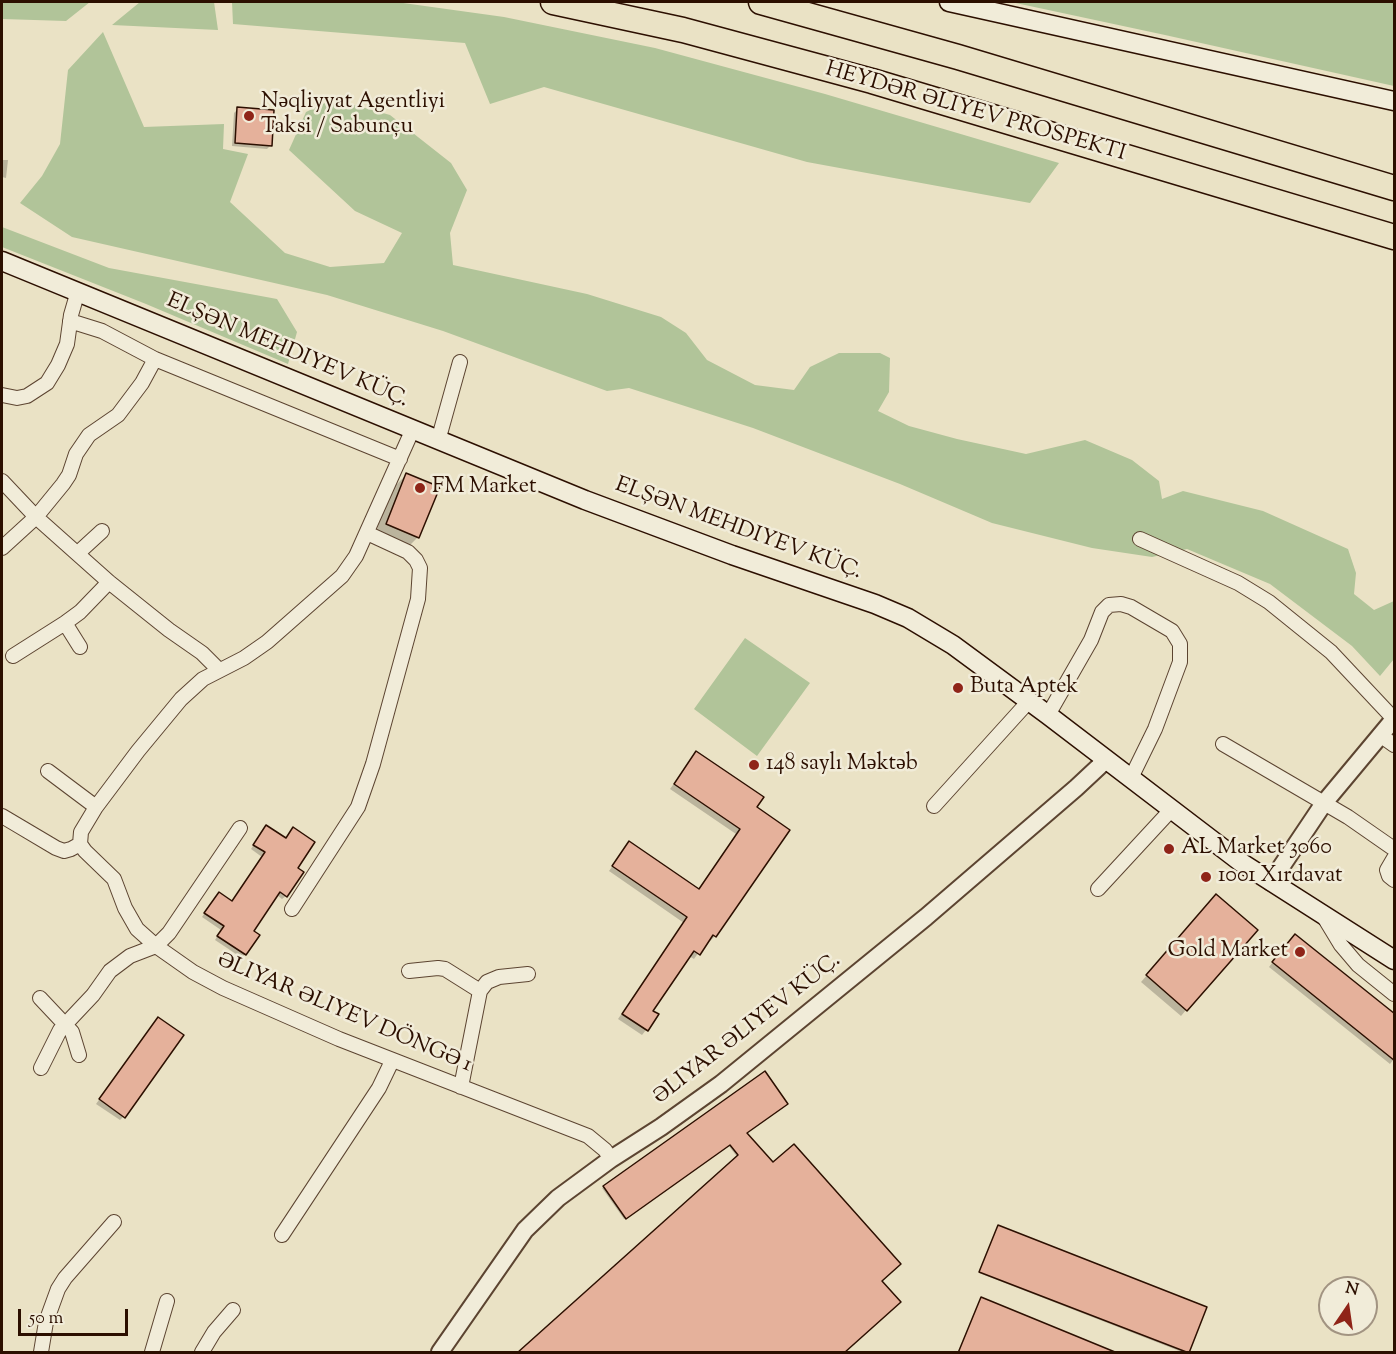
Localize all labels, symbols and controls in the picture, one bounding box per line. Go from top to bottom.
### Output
street label: HEYDƏR ƏLIYEV PROSPEKTI [822,57,1128,169]
place label: Nəqliyyat Agentliyi Taksi / Sabunçu [261,90,445,142]
marker: Nəqliyyat Agentliyi Taksi / Sabunçu [242,109,256,123]
street label: ELŞƏN MEHDIYEV KÜÇ. [162,289,412,415]
street label: ELŞƏN MEHDIYEV KÜÇ. [611,473,865,587]
place label: FM Market [432,475,537,501]
marker: FM Market [413,481,427,495]
place label: Buta Aptek [970,675,1078,701]
marker: Buta Aptek [951,681,965,695]
place label: 148 saylı Məktəb [766,752,918,778]
marker: 148 saylı Məktəb [747,758,761,772]
place label: AL Market 3060 [1181,836,1332,862]
marker: AL Market 3060 [1162,842,1176,856]
place label: 1001 Xırdavat [1218,864,1343,890]
marker: 1001 Xırdavat [1199,870,1213,884]
place label: Gold Market [1168,939,1288,965]
marker: Gold Market [1293,945,1307,959]
street label: ƏLIYAR ƏLIYEV DÖNGƏ 1 [213,948,475,1080]
street label: ƏLIYAR ƏLIYEV KÜÇ. [649,949,847,1111]
north arrow [1318,1276,1378,1336]
text: N [1343,1277,1361,1303]
scale bar [21,1297,130,1335]
text: 50 m [29,1306,63,1332]

